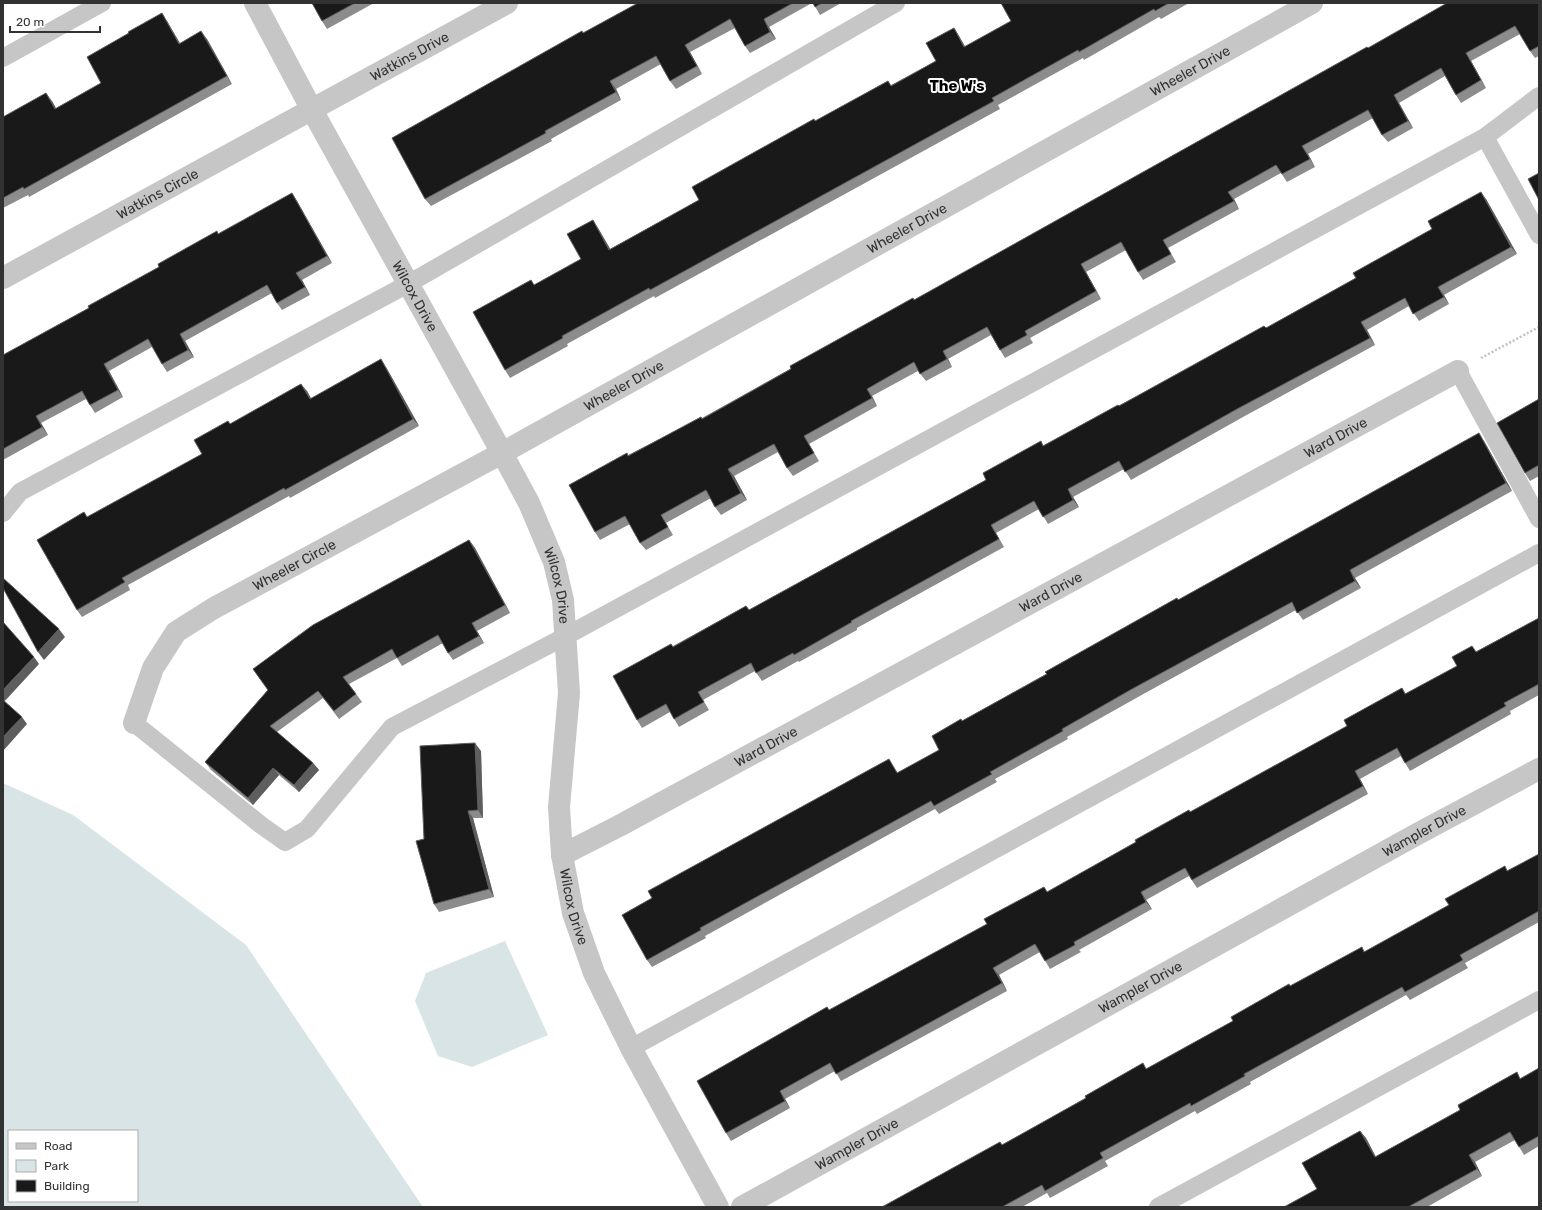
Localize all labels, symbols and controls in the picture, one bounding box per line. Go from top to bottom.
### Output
scale bar [10,8,100,34]
text: 20 m [16,15,44,29]
street label: Watkins Drive [367,28,452,85]
street label: Wheeler Drive [1147,42,1233,100]
district label: The W's [929,77,985,95]
street label: Watkins Circle [114,165,202,223]
street label: Wheeler Drive [864,199,950,258]
street label: Wilcox Drive [388,258,441,335]
street label: Wheeler Drive [581,357,667,415]
street label: Ward Drive [1301,414,1370,462]
street label: Wheeler Circle [250,536,339,595]
street label: Wilcox Drive [540,545,573,625]
street label: Ward Drive [1016,568,1086,616]
street label: Ward Drive [732,723,801,771]
street label: Wampler Drive [1379,801,1469,861]
street label: Wilcox Drive [556,867,592,947]
street label: Wampler Drive [1096,958,1185,1017]
street label: Wampler Drive [812,1114,902,1174]
legend [8,1130,138,1202]
text: Road [44,1139,72,1153]
text: Park [44,1159,70,1173]
text: Building [44,1179,90,1193]

